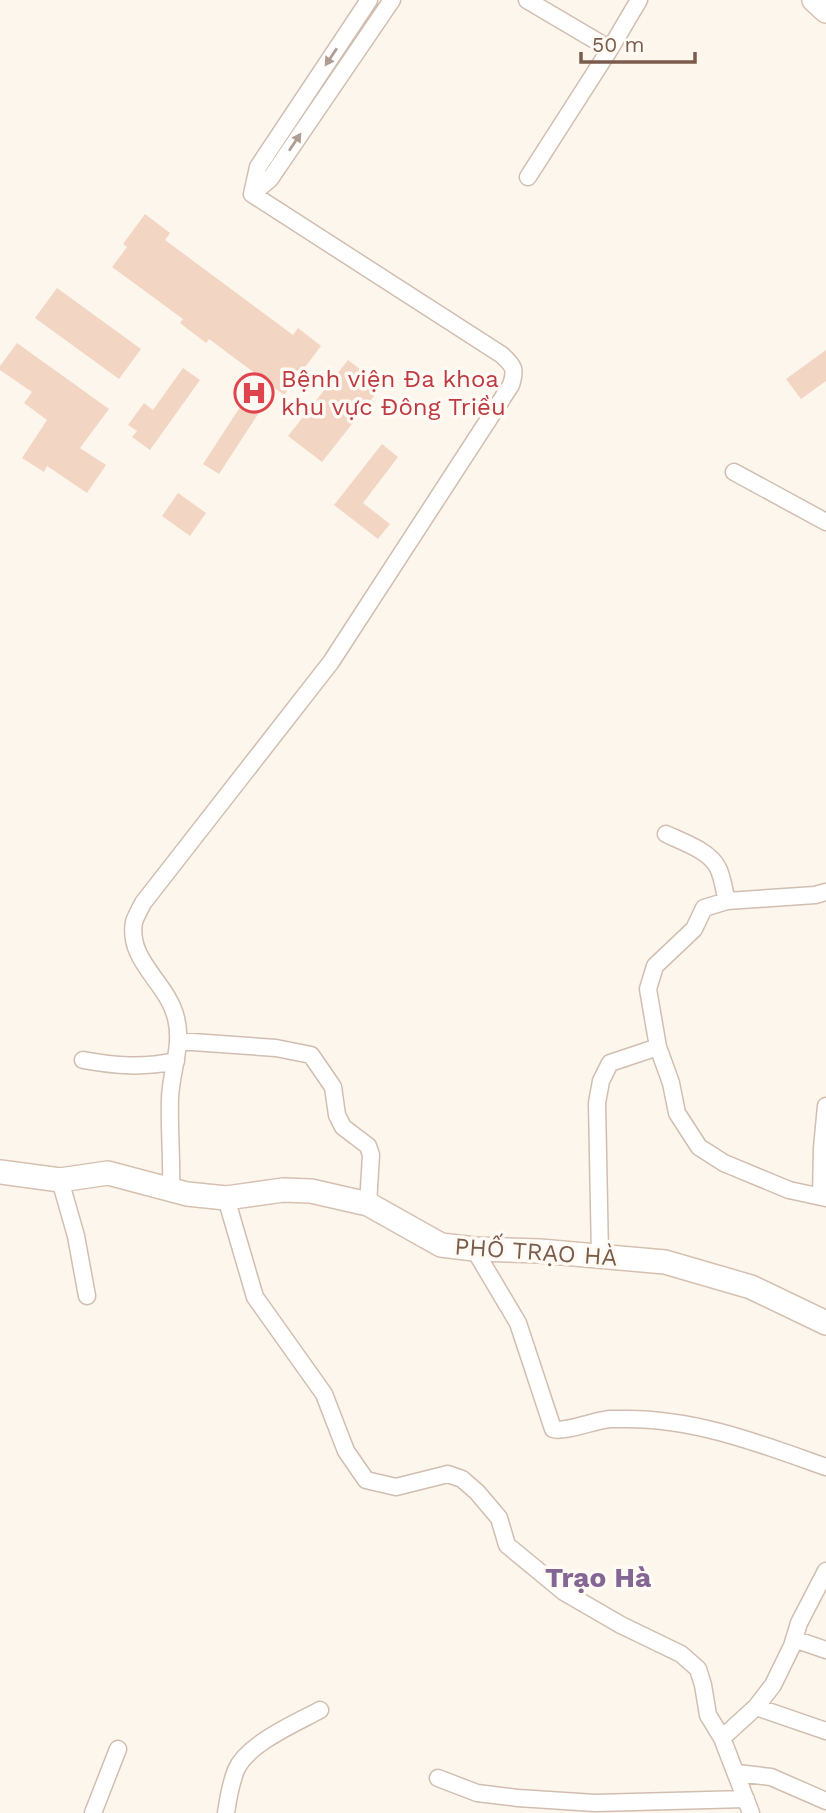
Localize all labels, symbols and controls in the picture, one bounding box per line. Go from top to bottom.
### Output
scale bar [581,21,695,65]
text: 50 m [592,32,644,57]
one-way arrow [325,47,338,67]
one-way arrow [289,132,302,152]
place label: Bệnh viện Đa khoa khu vực Đông Triều [281,365,506,421]
hospital icon: Bệnh viện Đa khoa khu vực Đông Triều [233,372,275,414]
street label: PHỐ TRẠO HÀ [454,1230,619,1272]
district label: Trạo Hà [545,1561,652,1594]

